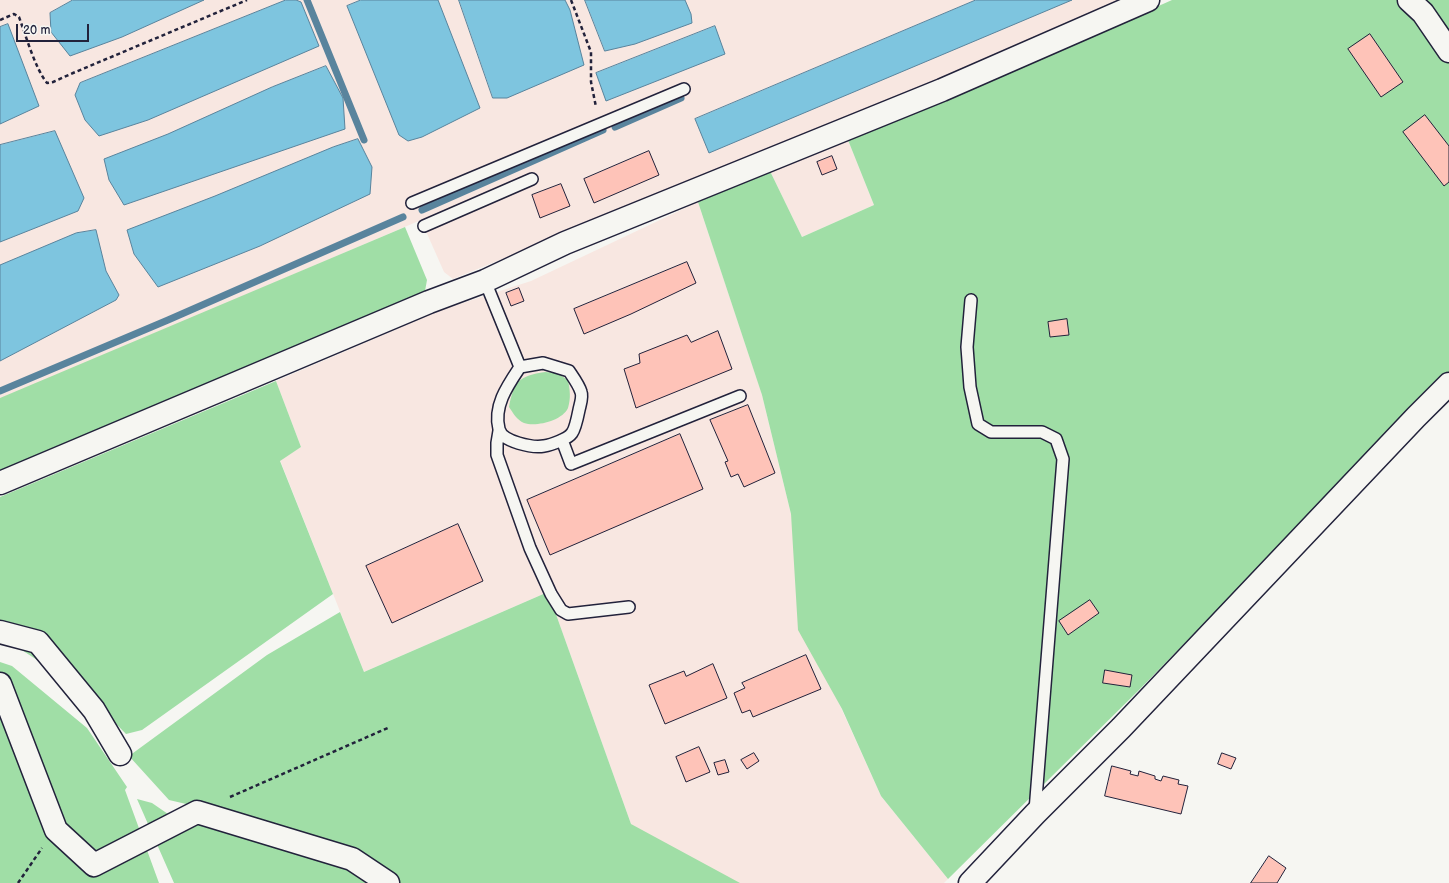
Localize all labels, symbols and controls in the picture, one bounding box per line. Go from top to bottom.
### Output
scale bar [18,16,91,42]
text: 20 m [23,23,50,38]

